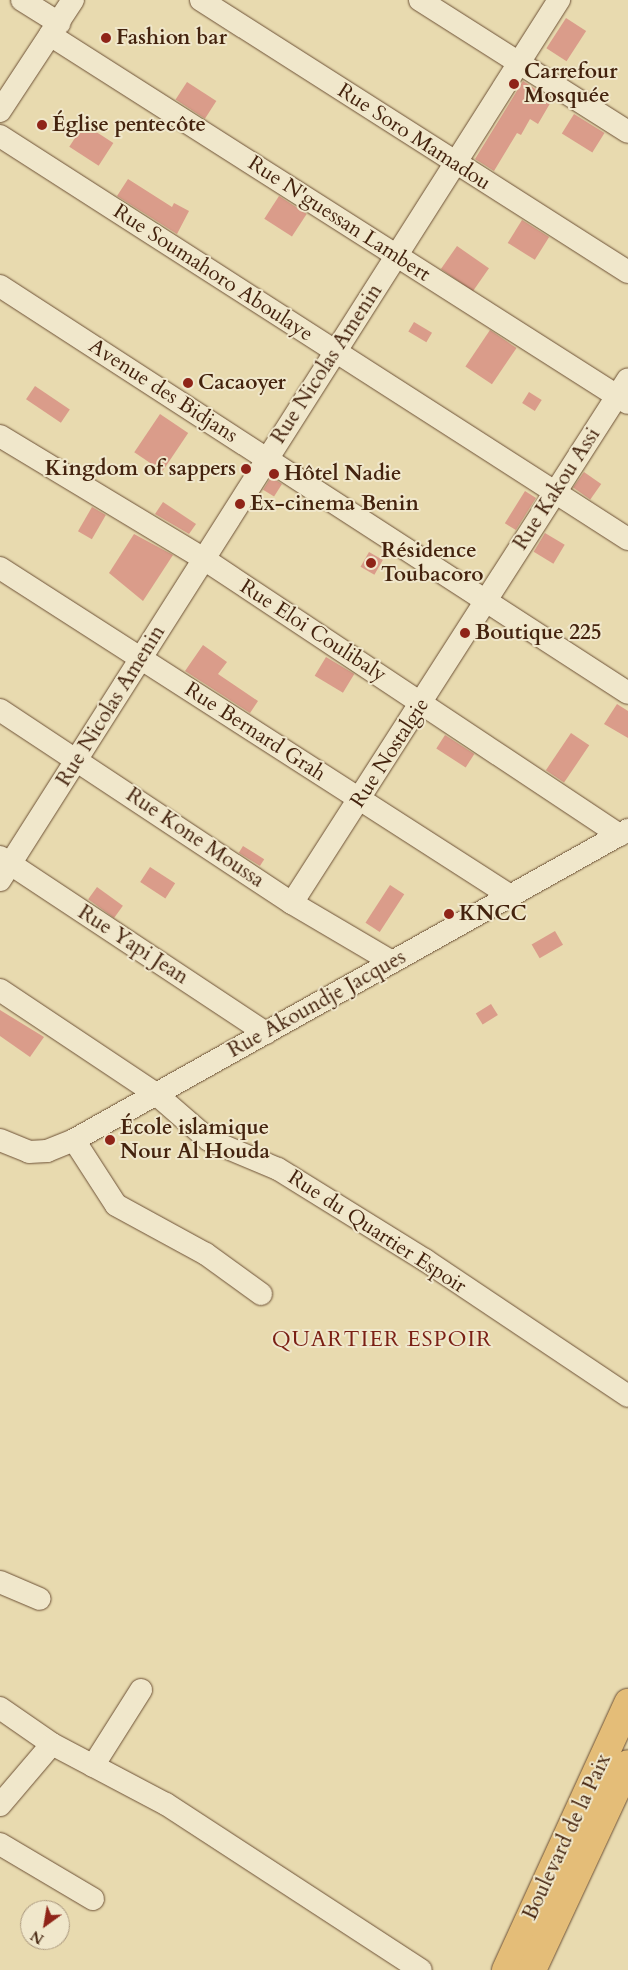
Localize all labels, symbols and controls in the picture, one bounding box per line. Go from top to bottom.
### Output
place label: Fashion bar [116,25,227,51]
marker: Fashion bar [100,32,112,44]
place label: Carrefour Mosquée [524,59,618,109]
street label: Rue Soro Mamadou [333,78,495,196]
marker: Carrefour Mosquée [508,78,520,90]
place label: Église pentecôte [52,112,206,138]
marker: Église pentecôte [36,119,48,131]
street label: Rue N'guessan Lambert [243,151,435,287]
street label: Rue Soumahoro Aboulaye [108,199,318,347]
street label: Rue Nicolas Amenin [266,280,388,448]
street label: Avenue des Bidjans [84,333,242,449]
place label: Cacaoyer [198,370,286,396]
marker: Cacaoyer [182,377,194,389]
street label: Rue Kakou Assi [508,423,606,555]
place label: Kingdom of sappers [45,456,236,482]
place label: Hôtel Nadie [284,461,401,487]
marker: Kingdom of sappers [240,463,252,475]
marker: Hôtel Nadie [268,468,280,480]
place label: Ex-cinema Benin [250,491,419,517]
marker: Ex-cinema Benin [234,498,246,510]
place label: Résidence Toubacoro [381,538,483,588]
marker: Résidence Toubacoro [365,557,377,569]
street label: Rue Eloi Coulibaly [235,574,391,688]
place label: Boutique 225 [475,620,602,646]
street label: Rue Nicolas Amenin [51,621,171,791]
marker: Boutique 225 [459,627,471,639]
street label: Rue Bernard Grah [180,677,330,787]
street label: Rue Nostalgie [345,693,435,813]
street label: Rue Kone Moussa [121,783,269,893]
street label: Rue Yapi Jean [73,900,193,990]
place label: KNCC [459,901,527,927]
marker: KNCC [443,908,455,920]
street label: Rue Akoundje Jacques [224,945,410,1063]
place label: École islamique Nour Al Houda [120,1115,270,1165]
marker: École islamique Nour Al Houda [104,1134,116,1146]
street label: Rue du Quartier Espoir [283,1165,471,1299]
district label: QUARTIER ESPOIR [270,1327,494,1353]
street label: Boulevard de la Paix [517,1750,617,1924]
north arrow [20,1900,70,1950]
text: N [27,1926,48,1949]

